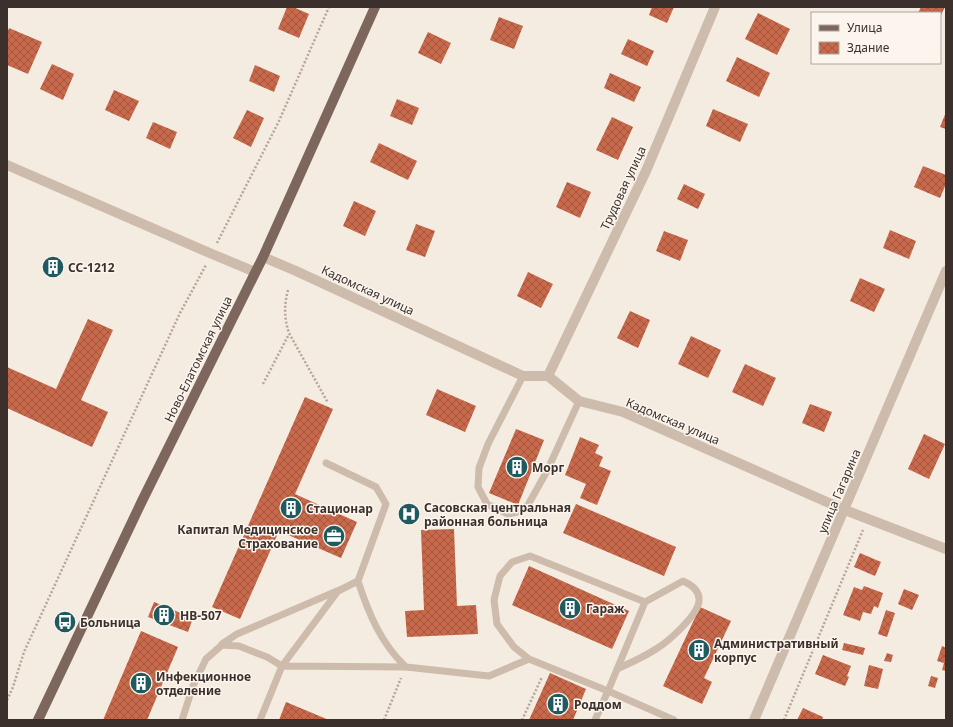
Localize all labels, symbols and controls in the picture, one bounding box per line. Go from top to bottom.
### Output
legend [811,12,941,64]
text: Улица [847,19,882,36]
text: Здание [847,39,890,56]
street label: Трудовая улица [596,143,650,233]
building icon: СС-1212 [40,254,66,280]
place label: СС-1212 [68,259,115,276]
street label: Кадомская улица [319,261,417,319]
street label: Ново-Елатомская улица [160,293,236,425]
street label: Кадомская улица [623,394,723,448]
street label: улица Гагарина [814,446,864,536]
building icon: Морг [504,454,530,480]
place label: Морг [532,459,564,476]
building icon: Стационар [278,495,304,521]
place label: Сасовская центральная районная больница [424,499,571,530]
place label: Стационар [306,500,373,517]
hospital icon: Сасовская центральная районная больница [396,501,422,527]
place label: Капитал Медицинское Страхование [177,521,318,552]
office icon: Капитал Медицинское Страхование [321,523,347,549]
building icon: Гараж [557,595,583,621]
place label: Гараж [586,600,625,617]
building icon: НВ-507 [151,602,177,628]
place label: НВ-507 [180,607,222,624]
bus stop icon: Больница [52,609,78,635]
place label: Больница [80,614,141,631]
place label: Административный корпус [714,635,839,666]
building icon: Административный корпус [686,637,712,663]
place label: Инфекционное отделение [156,668,251,699]
building icon: Инфекционное отделение [128,670,154,696]
building icon: Роддом [545,691,571,717]
place label: Роддом [574,696,622,713]

